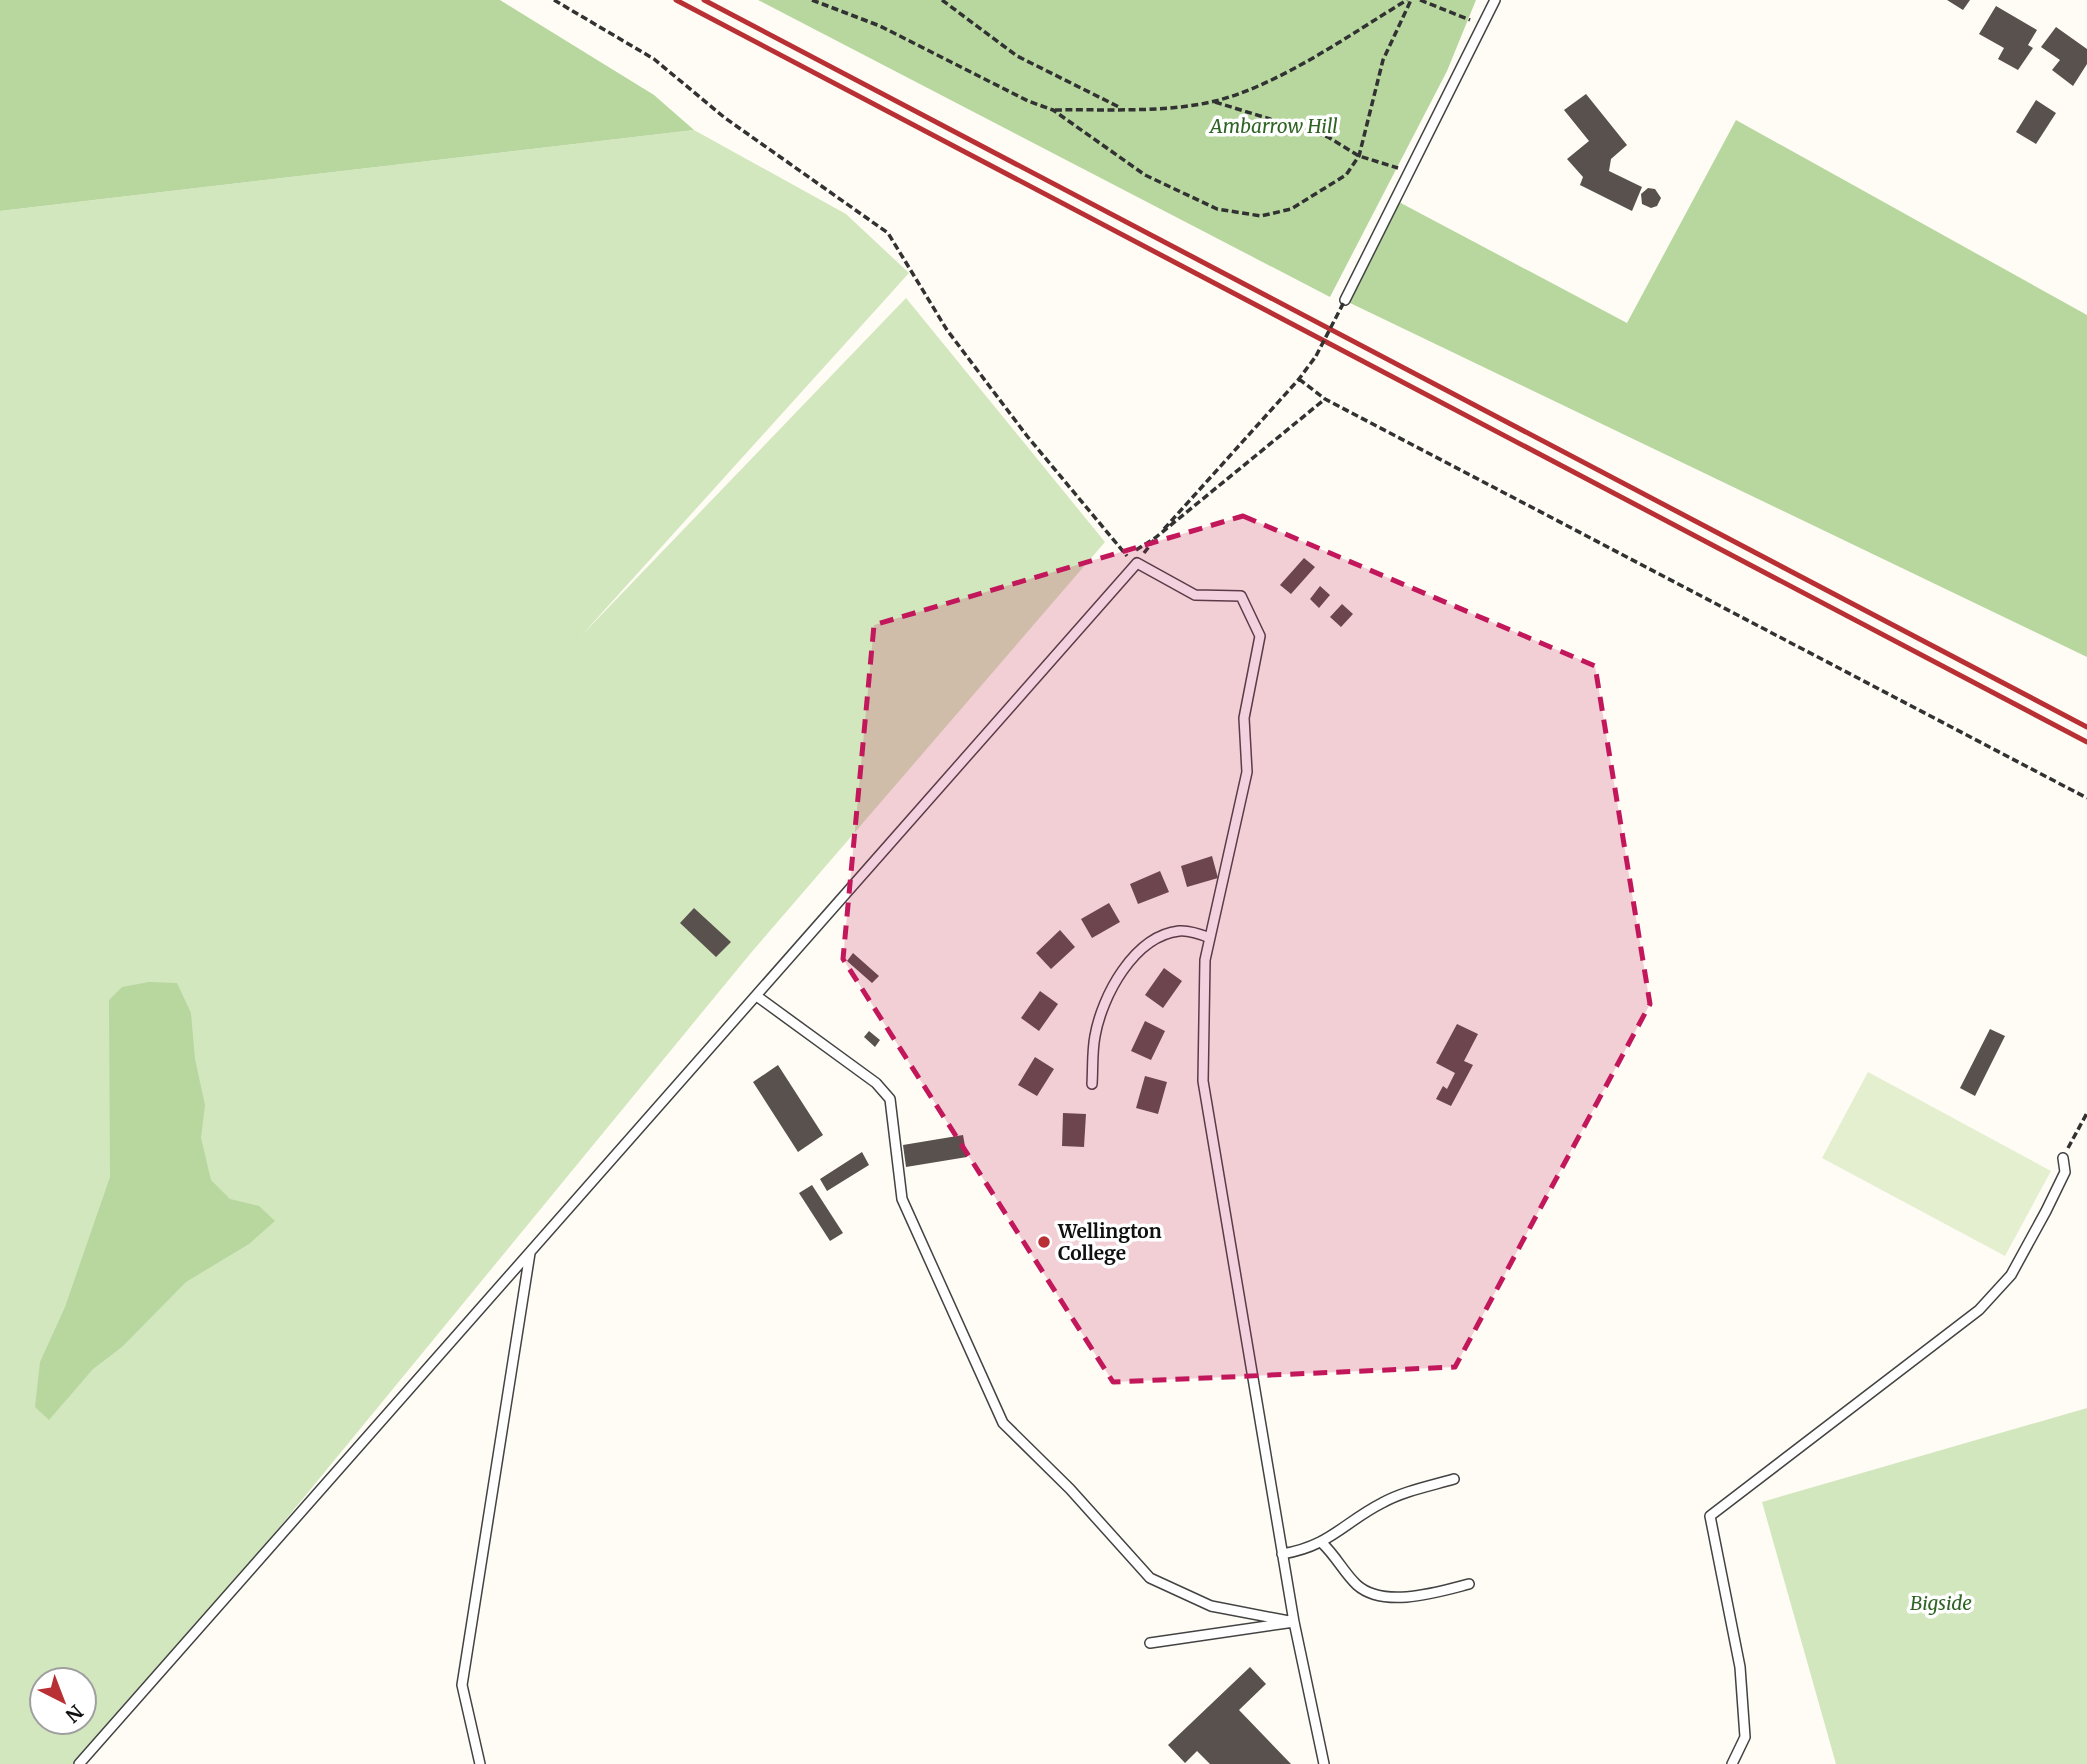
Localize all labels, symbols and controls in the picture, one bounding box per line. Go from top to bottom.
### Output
park label: Ambarrow Hill [1208,114,1338,138]
place label: Wellington College [1057,1219,1162,1265]
marker: Wellington College [1036,1234,1052,1250]
park label: Bigside [1910,1591,1972,1615]
north arrow [28,1666,98,1736]
text: N [61,1700,88,1728]

